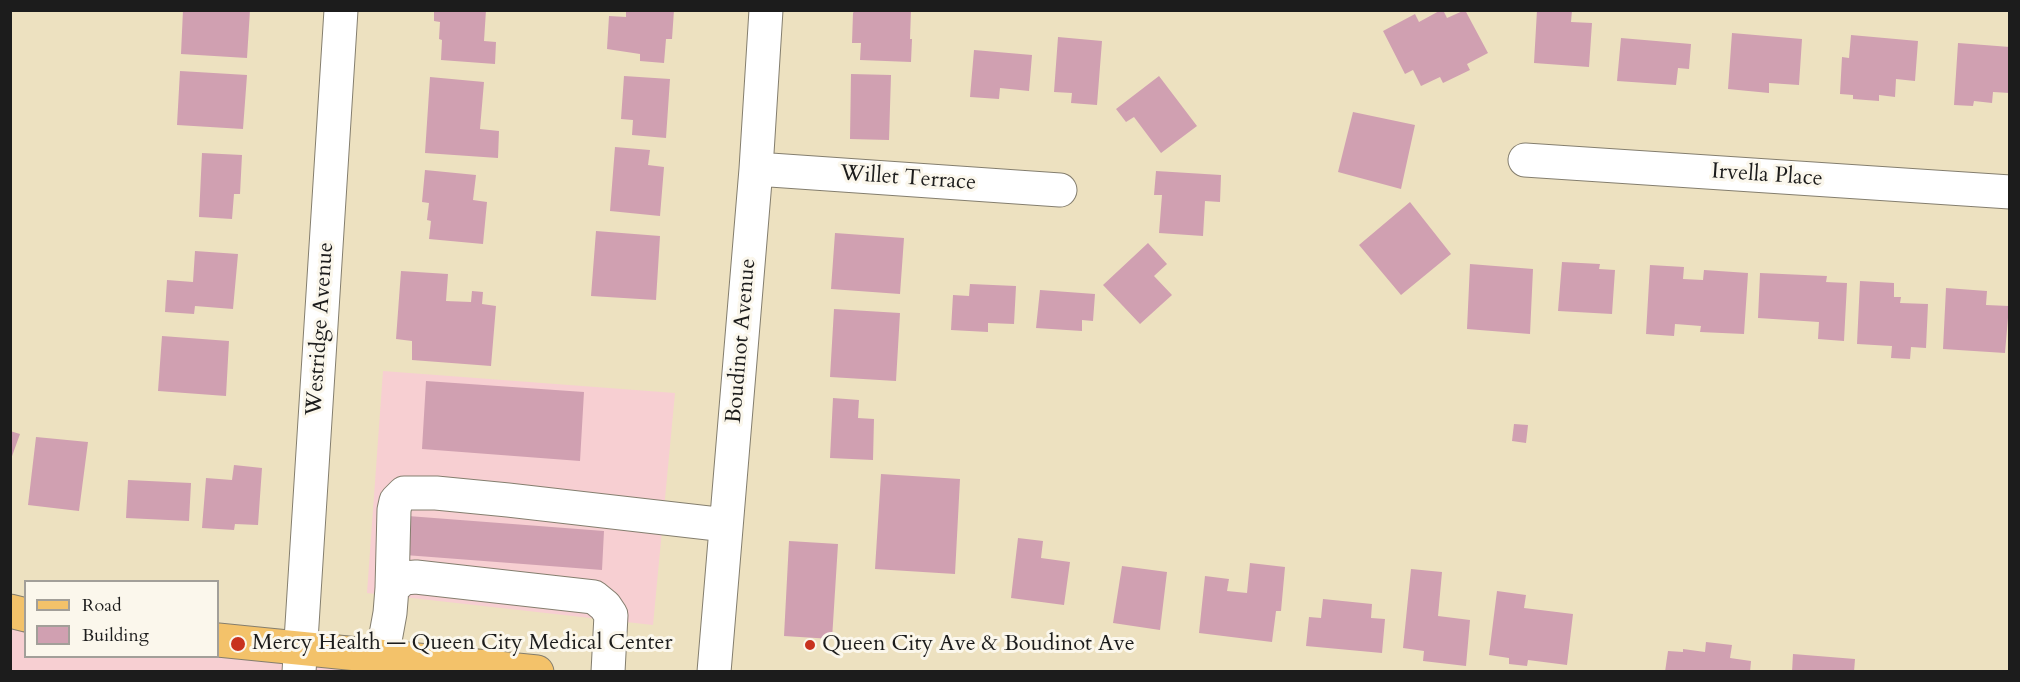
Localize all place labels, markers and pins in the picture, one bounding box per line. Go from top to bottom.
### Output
place label: Mercy Health — Queen City Medical Center [252,631,672,657]
place label: Queen City Ave & Boudinot Ave [822,632,1135,658]
marker: Mercy Health — Queen City Medical Center [229,635,247,653]
marker: Queen City Ave & Boudinot Ave [803,638,817,652]

